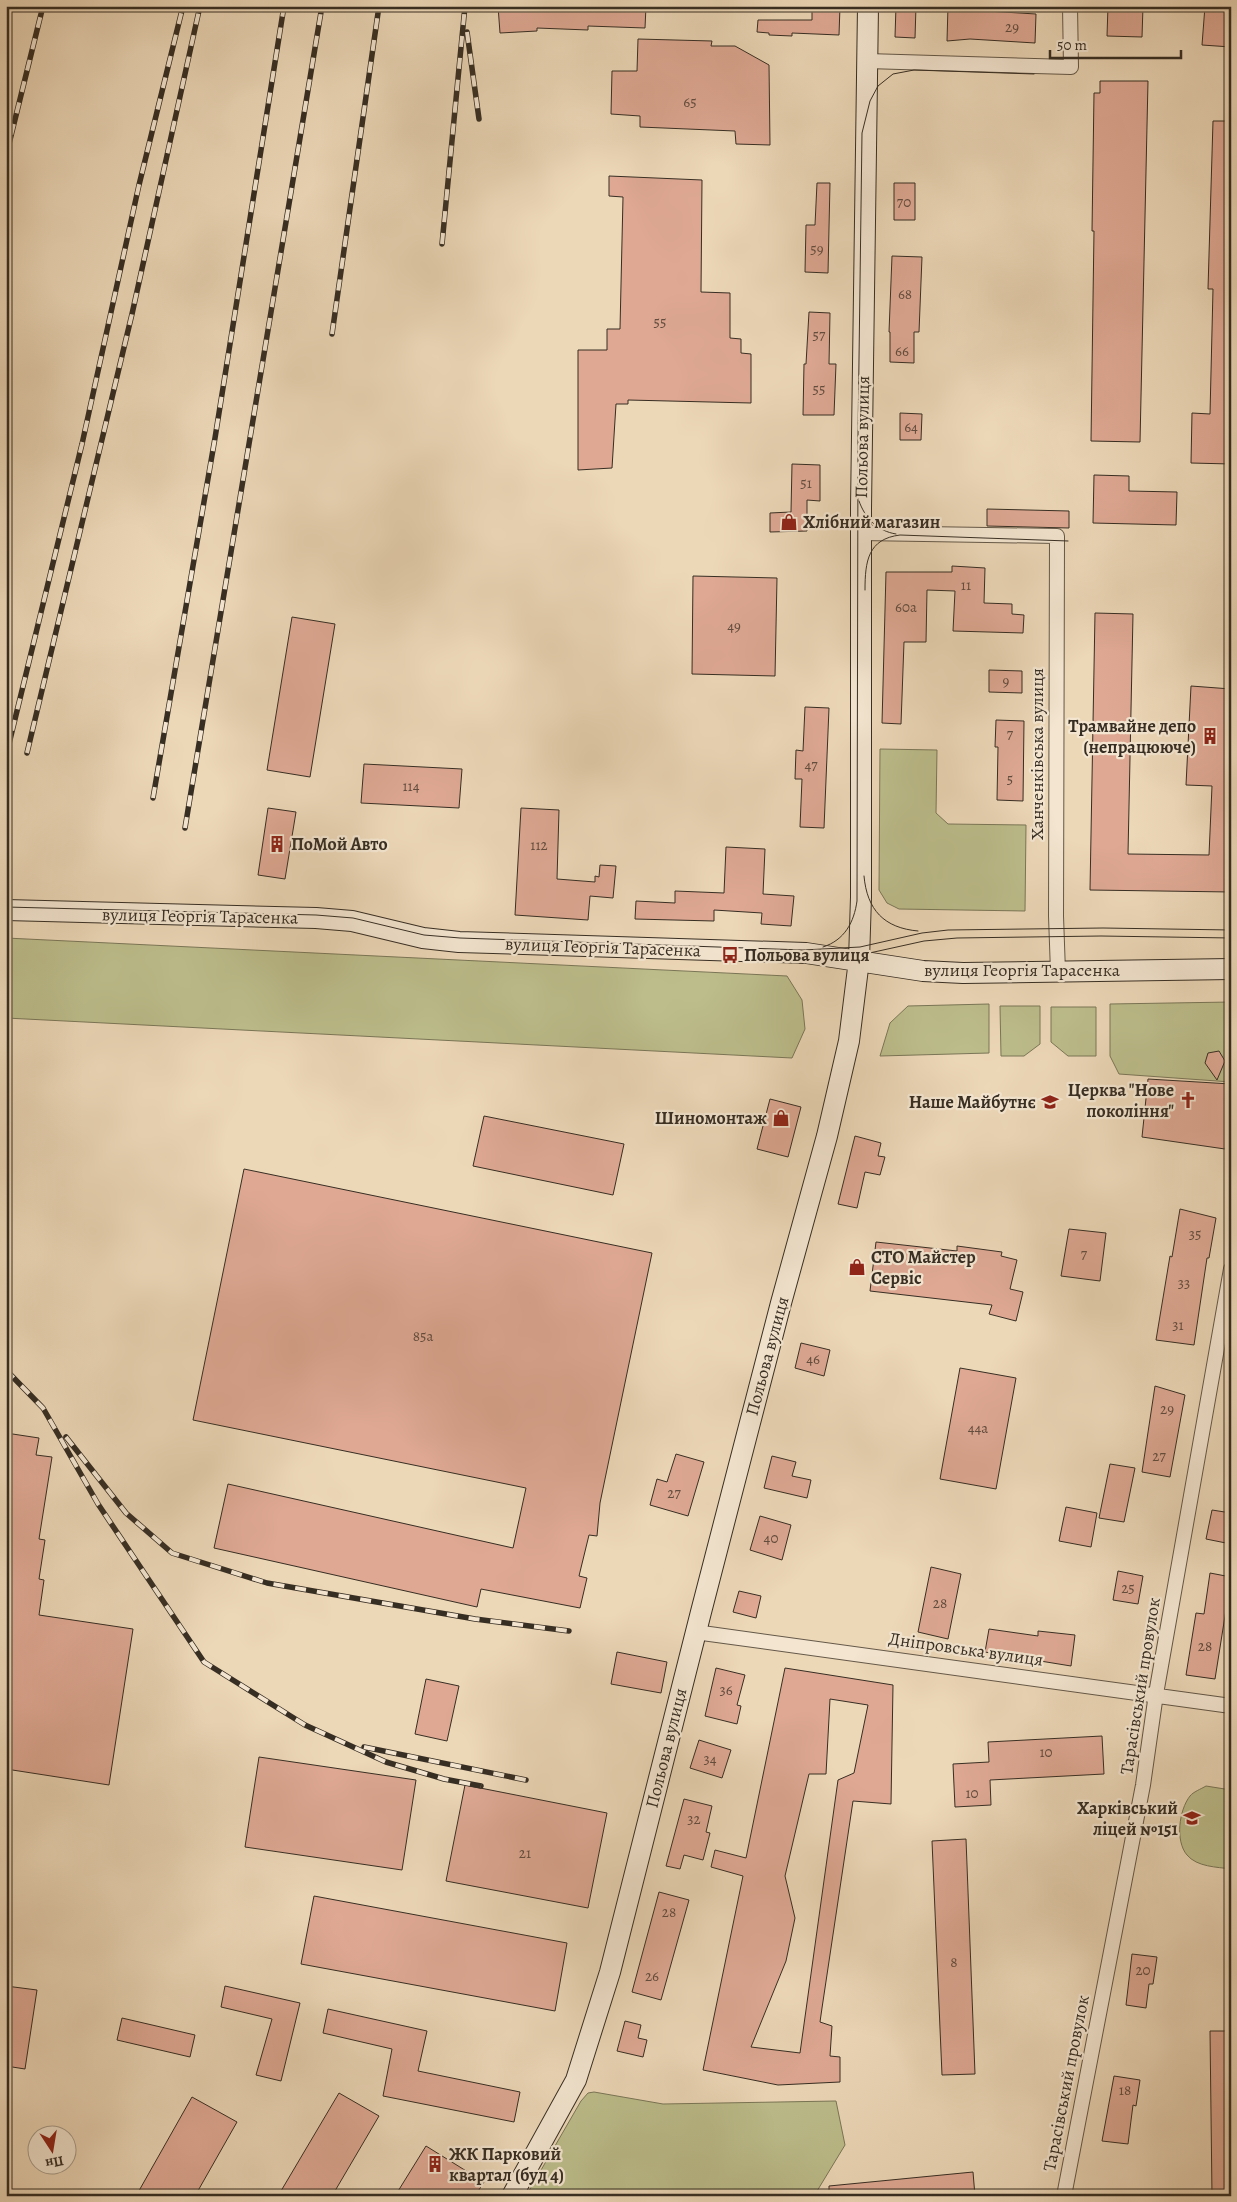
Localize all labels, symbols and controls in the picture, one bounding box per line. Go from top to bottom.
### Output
house number: 29 [1005,17,1019,37]
scale bar [1050,28,1181,60]
text: 50 m [1057,35,1087,55]
house number: 65 [683,92,697,112]
house number: 70 [897,192,911,212]
house number: 59 [810,239,824,259]
house number: 68 [898,284,912,304]
house number: 55 [654,312,666,332]
house number: 57 [813,325,826,345]
house number: 66 [895,341,909,361]
street label: Польова вулиця [849,375,875,499]
house number: 55 [813,379,825,399]
house number: 64 [904,417,918,437]
house number: 51 [800,473,812,493]
place label: Хлібний магазин [803,510,940,534]
shop icon: Хлібний магазин [779,512,799,532]
house number: 11 [961,575,971,595]
house number: 60а [895,597,917,617]
house number: 49 [727,616,741,636]
street label: Ханченківська вулиця [1025,668,1049,840]
house number: 9 [1003,671,1010,691]
place label: Трамвайне депо (непрацююче) [1068,714,1196,759]
house number: 7 [1007,724,1014,744]
building icon: Трамвайне депо (непрацююче) [1200,726,1220,746]
house number: 47 [804,755,818,775]
house number: 5 [1007,769,1013,789]
house number: 114 [402,776,420,796]
place label: ПоМой Авто [291,832,388,856]
building icon: ПоМой Авто [267,834,287,854]
house number: 112 [530,835,548,855]
street label: вулиця Георгія Тарасенка [102,902,299,930]
street label: вулиця Георгія Тарасенка [505,932,702,962]
place label: Польова вулиця [744,943,870,967]
bus stop icon: Польова вулиця [720,945,740,965]
street label: вулиця Георгія Тарасенка [924,958,1121,982]
place label: Церква "Нове покоління" [1068,1078,1174,1123]
place label: Наше Майбутнє [909,1090,1036,1114]
church icon: Церква "Нове покоління" [1178,1090,1198,1110]
school or university icon: Наше Майбутнє [1040,1092,1060,1112]
place label: Шиномонтаж [655,1106,767,1130]
shop icon: Шиномонтаж [771,1108,791,1128]
house number: 35 [1189,1224,1201,1244]
house number: 7 [1081,1244,1088,1264]
place label: СТО Майстер Сервіс [871,1245,976,1290]
shop icon: СТО Майстер Сервіс [847,1257,867,1277]
house number: 33 [1178,1273,1190,1293]
street label: Польова вулиця [740,1294,794,1418]
house number: 31 [1172,1315,1184,1335]
house number: 85а [413,1326,433,1346]
house number: 46 [806,1349,820,1369]
house number: 29 [1160,1399,1174,1419]
house number: 44а [968,1418,988,1438]
house number: 27 [1152,1446,1166,1466]
house number: 27 [667,1483,681,1503]
house number: 40 [764,1528,778,1548]
house number: 25 [1121,1578,1135,1598]
house number: 28 [933,1593,947,1613]
street label: Тарасівський провулок [1114,1596,1166,1776]
street label: Дніпровська вулиця [887,1626,1045,1672]
house number: 28 [1198,1636,1212,1656]
house number: 36 [719,1680,733,1700]
street label: Польова вулиця [640,1686,692,1810]
house number: 10 [1039,1742,1053,1762]
house number: 34 [703,1749,717,1769]
house number: 10 [965,1783,979,1803]
place label: Харківський ліцей №151 [1077,1796,1179,1841]
school or university icon: Харківський ліцей №151 [1182,1808,1202,1828]
house number: 32 [687,1809,701,1829]
house number: 21 [519,1843,531,1863]
house number: 28 [662,1902,676,1922]
house number: 8 [950,1952,958,1972]
house number: 20 [1135,1960,1151,1980]
house number: 26 [645,1966,659,1986]
street label: Тарасівський провулок [1037,1993,1095,2173]
house number: 18 [1119,2080,1131,2100]
north arrow [28,2124,78,2174]
place label: ЖК Парковий квартал (буд 4) [449,2142,564,2187]
text: Пн [44,2151,66,2173]
building icon: ЖК Парковий квартал (буд 4) [425,2154,445,2174]

